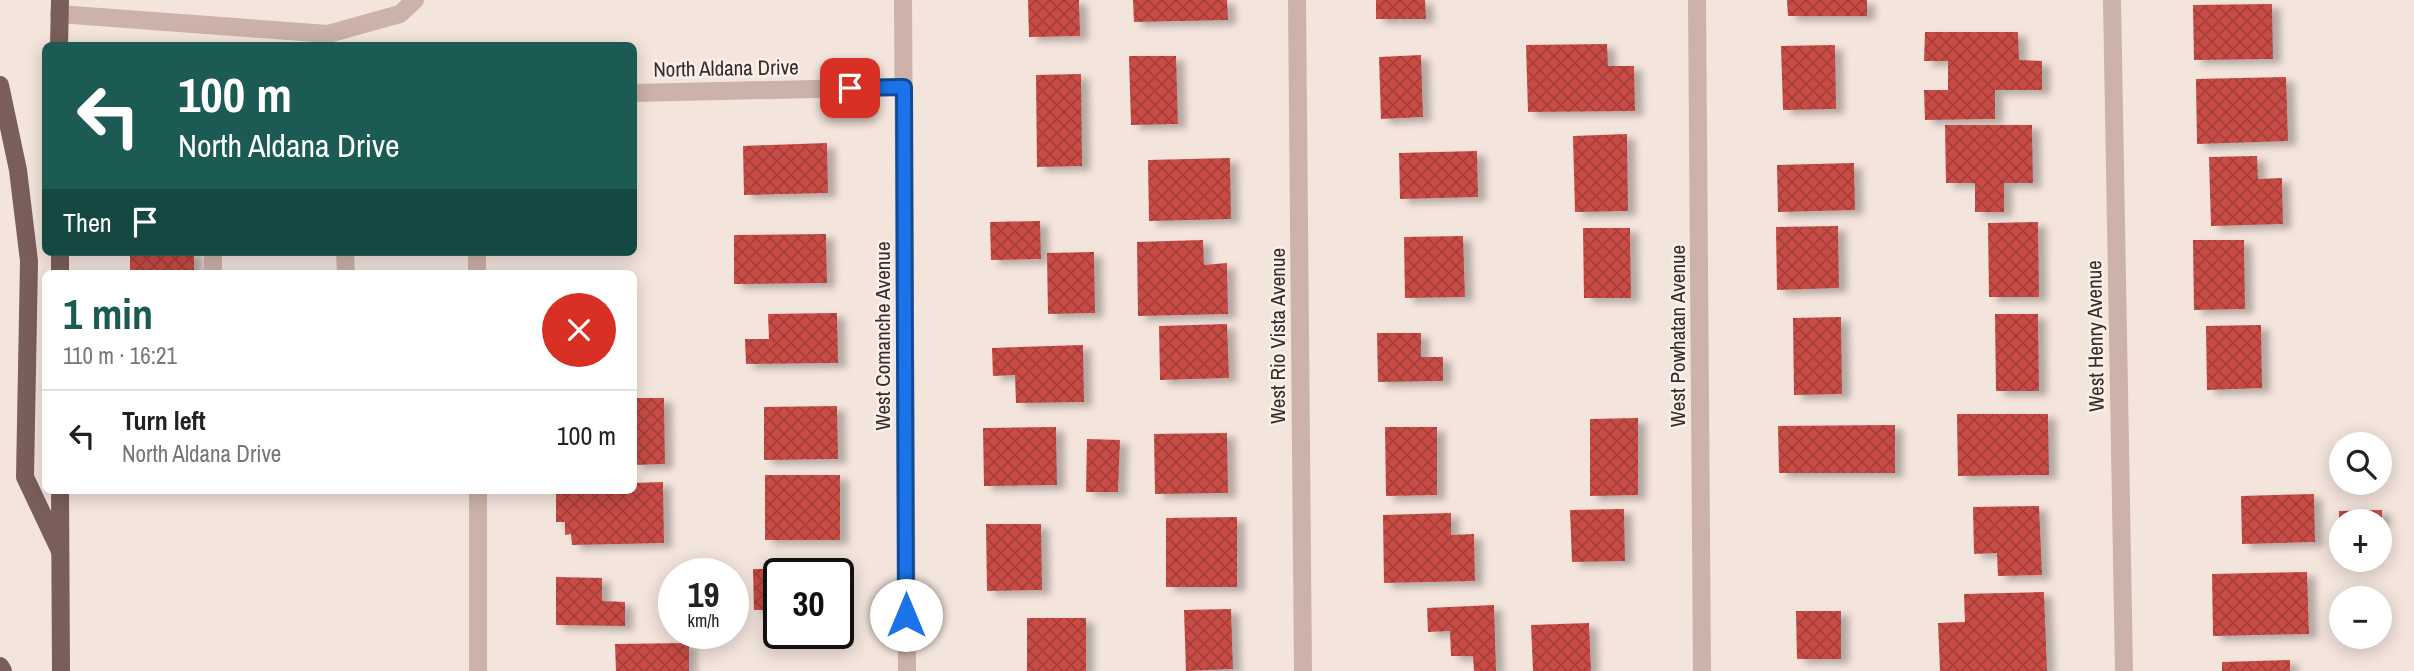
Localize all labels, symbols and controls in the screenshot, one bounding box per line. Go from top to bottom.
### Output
street label: North Aldana Drive [653,52,799,84]
pin [820,58,880,118]
text: 100 m [178,61,292,127]
icon: arrive [831,69,869,107]
icon: left [63,70,154,161]
text: North Aldana Drive [178,124,400,167]
icon: arrive [126,203,164,241]
text: Then [63,205,112,240]
street label: West Comanche Avenue [868,242,897,430]
street label: West Powhatan Avenue [1663,245,1692,427]
street label: West Rio Vista Avenue [1263,248,1292,424]
street label: West Henry Avenue [2079,260,2111,412]
text: 1 min [63,286,153,342]
button: close [542,293,616,367]
text: 110 m · 16:21 [63,340,177,371]
text: Turn left [122,403,206,438]
icon: left [63,417,101,455]
text: 100 m [557,418,616,453]
map controls [2329,432,2392,649]
button: search [2329,432,2392,495]
text: North Aldana Drive [122,438,281,469]
button: + [2329,509,2392,572]
speed limit sign: 30 [763,558,854,649]
text: 19 [688,571,719,618]
position arrow [869,578,943,652]
button: − [2329,586,2392,649]
text: km/h [688,608,720,633]

